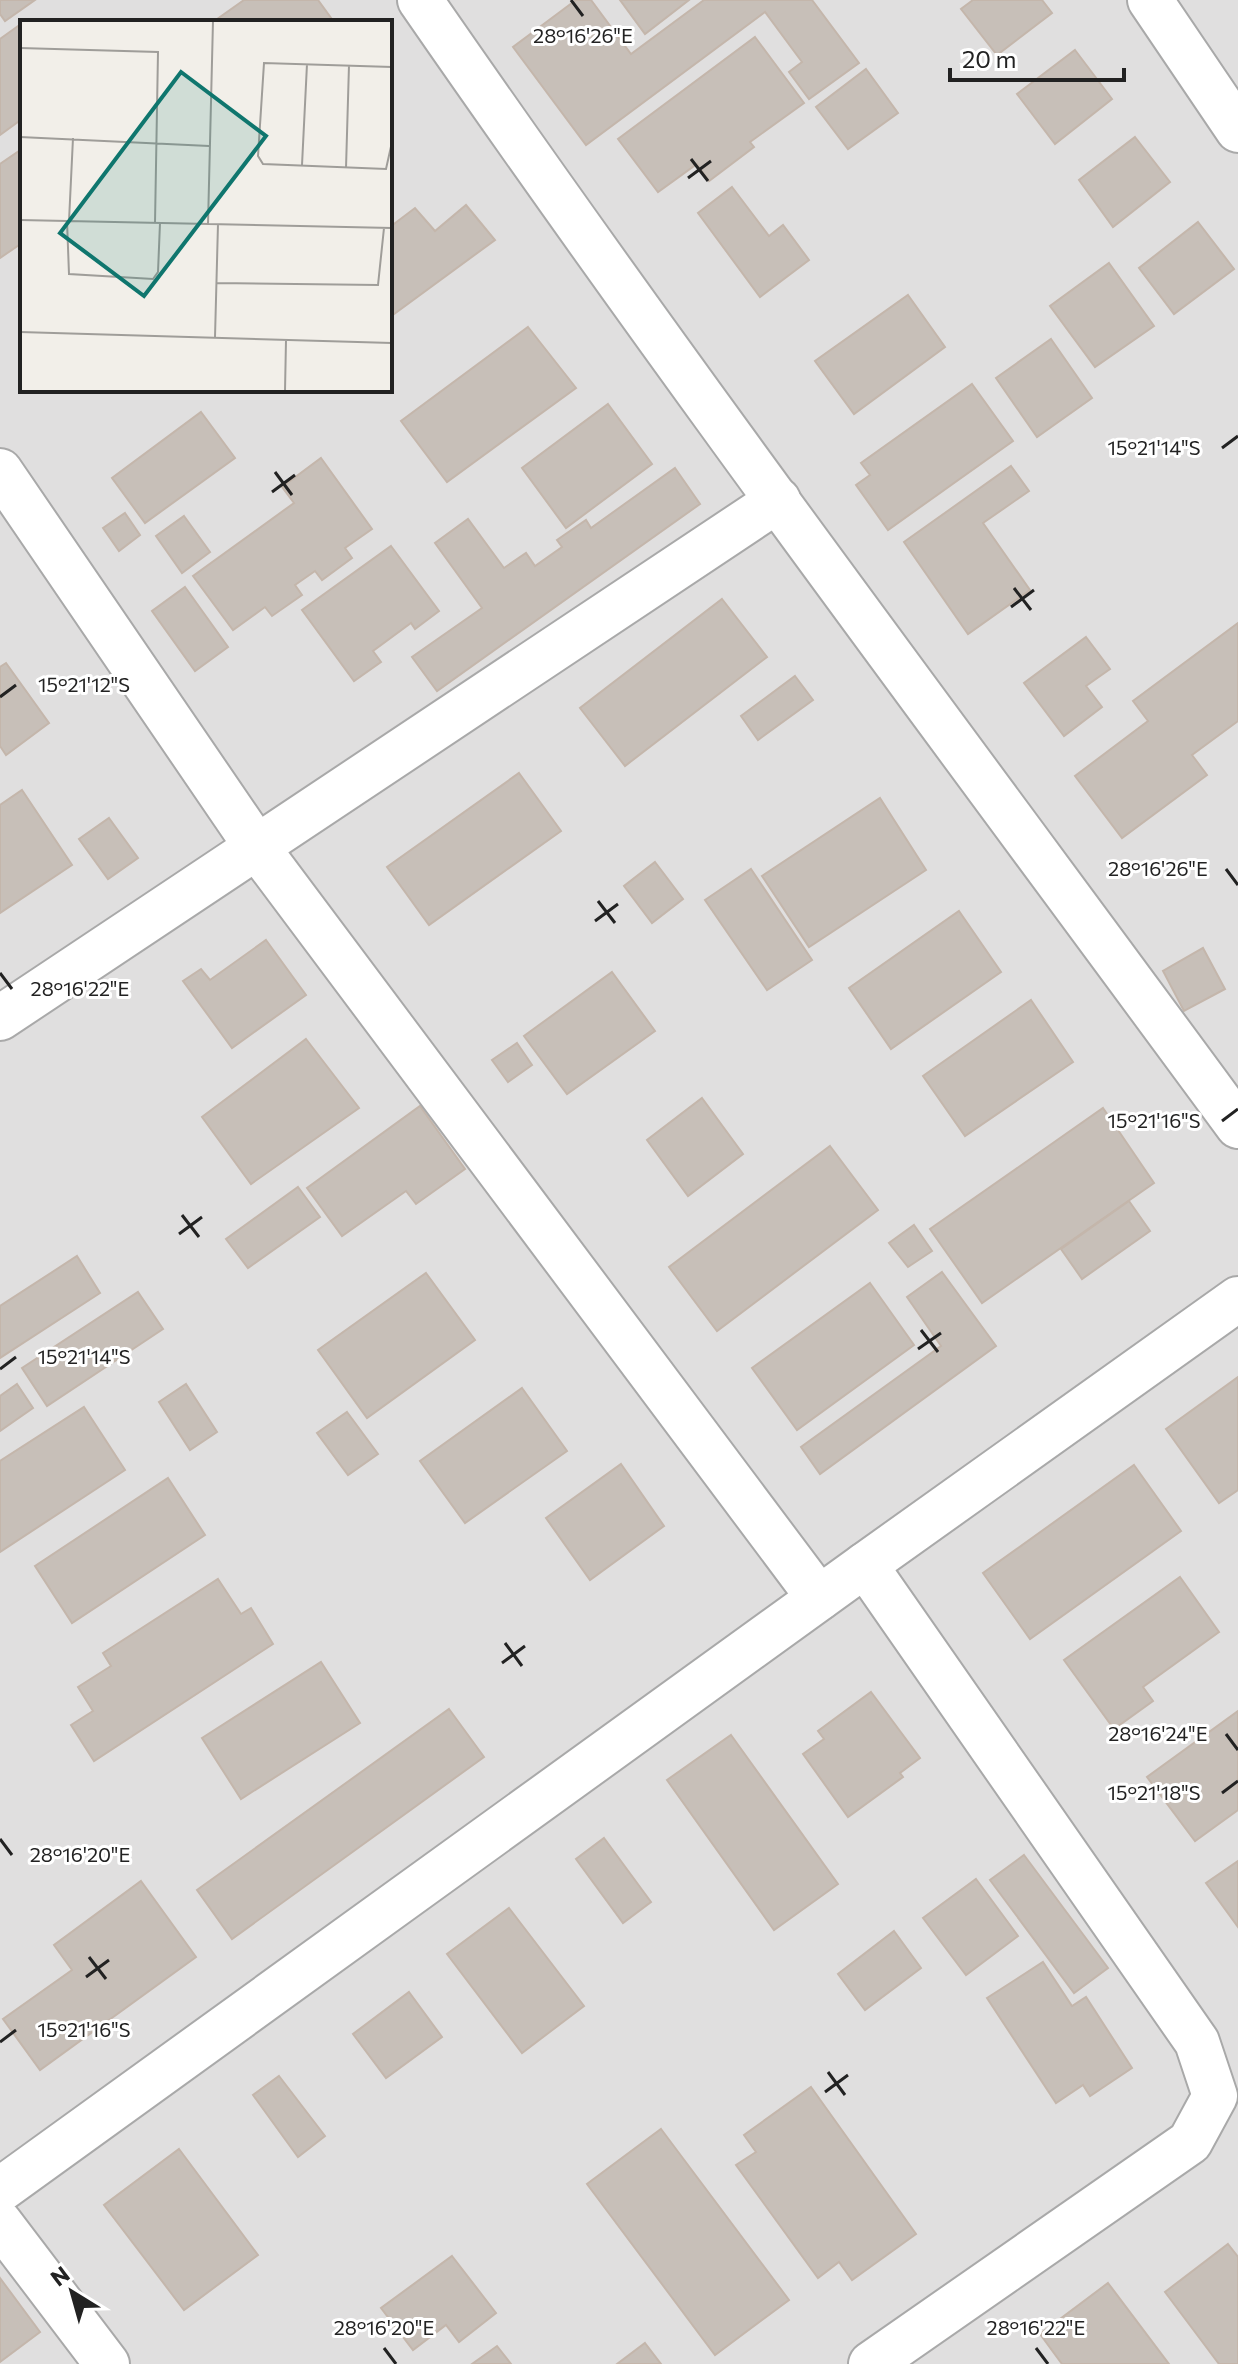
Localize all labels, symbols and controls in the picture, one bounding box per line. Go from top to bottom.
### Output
inset map [20,20,392,392]
text: 28°16'26"E [533,23,633,47]
scale bar [950,32,1124,82]
text: 20 m [962,44,1016,73]
text: 15°21'14"S [1108,435,1200,459]
text: 15°21'12"S [38,672,130,696]
text: 28°16'26"E [1108,856,1208,880]
text: 28°16'22"E [31,976,129,1000]
text: 15°21'16"S [1108,1108,1201,1132]
text: 15°21'14"S [38,1344,130,1368]
text: 28°16'24"E [1108,1721,1208,1745]
text: 15°21'18"S [1108,1780,1201,1804]
text: 28°16'20"E [30,1842,130,1866]
text: 15°21'16"S [38,2017,131,2041]
north arrow [32,2252,112,2332]
text: N [45,2260,74,2291]
text: 28°16'20"E [334,2315,434,2339]
text: 28°16'22"E [987,2315,1085,2339]

